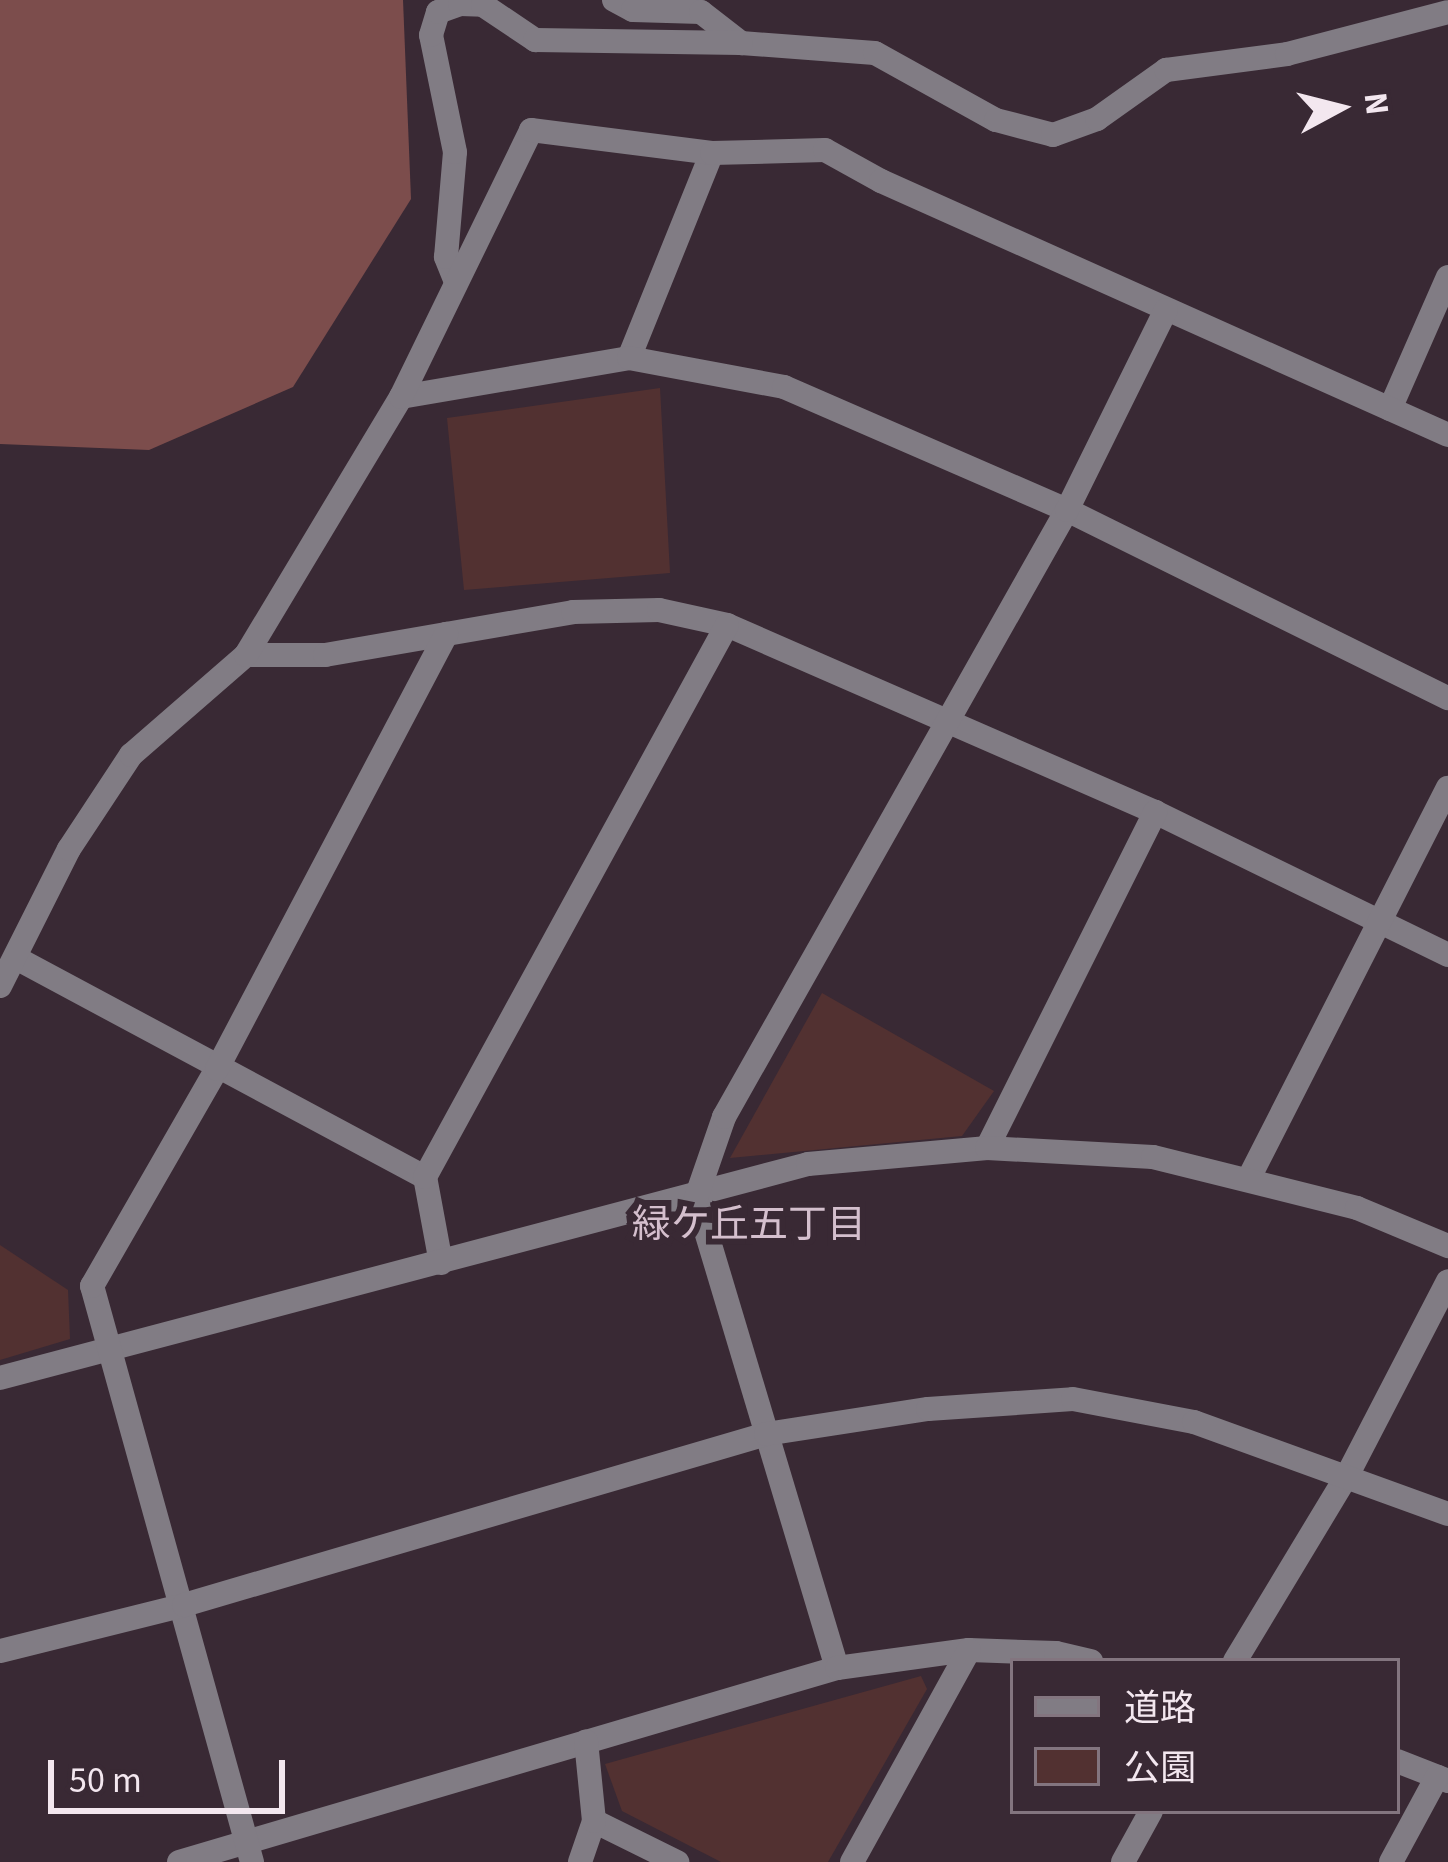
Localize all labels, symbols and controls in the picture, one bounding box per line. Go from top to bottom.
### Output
north arrow [1280,48,1400,168]
text: N [1352,90,1401,117]
district label: 緑ケ丘五丁目 [632,1202,866,1248]
legend [1010,1658,1400,1814]
text: 道路 [1124,1683,1196,1734]
scale bar [54,1736,291,1810]
text: 公園 [1124,1743,1196,1794]
text: 50 m [69,1755,142,1806]

